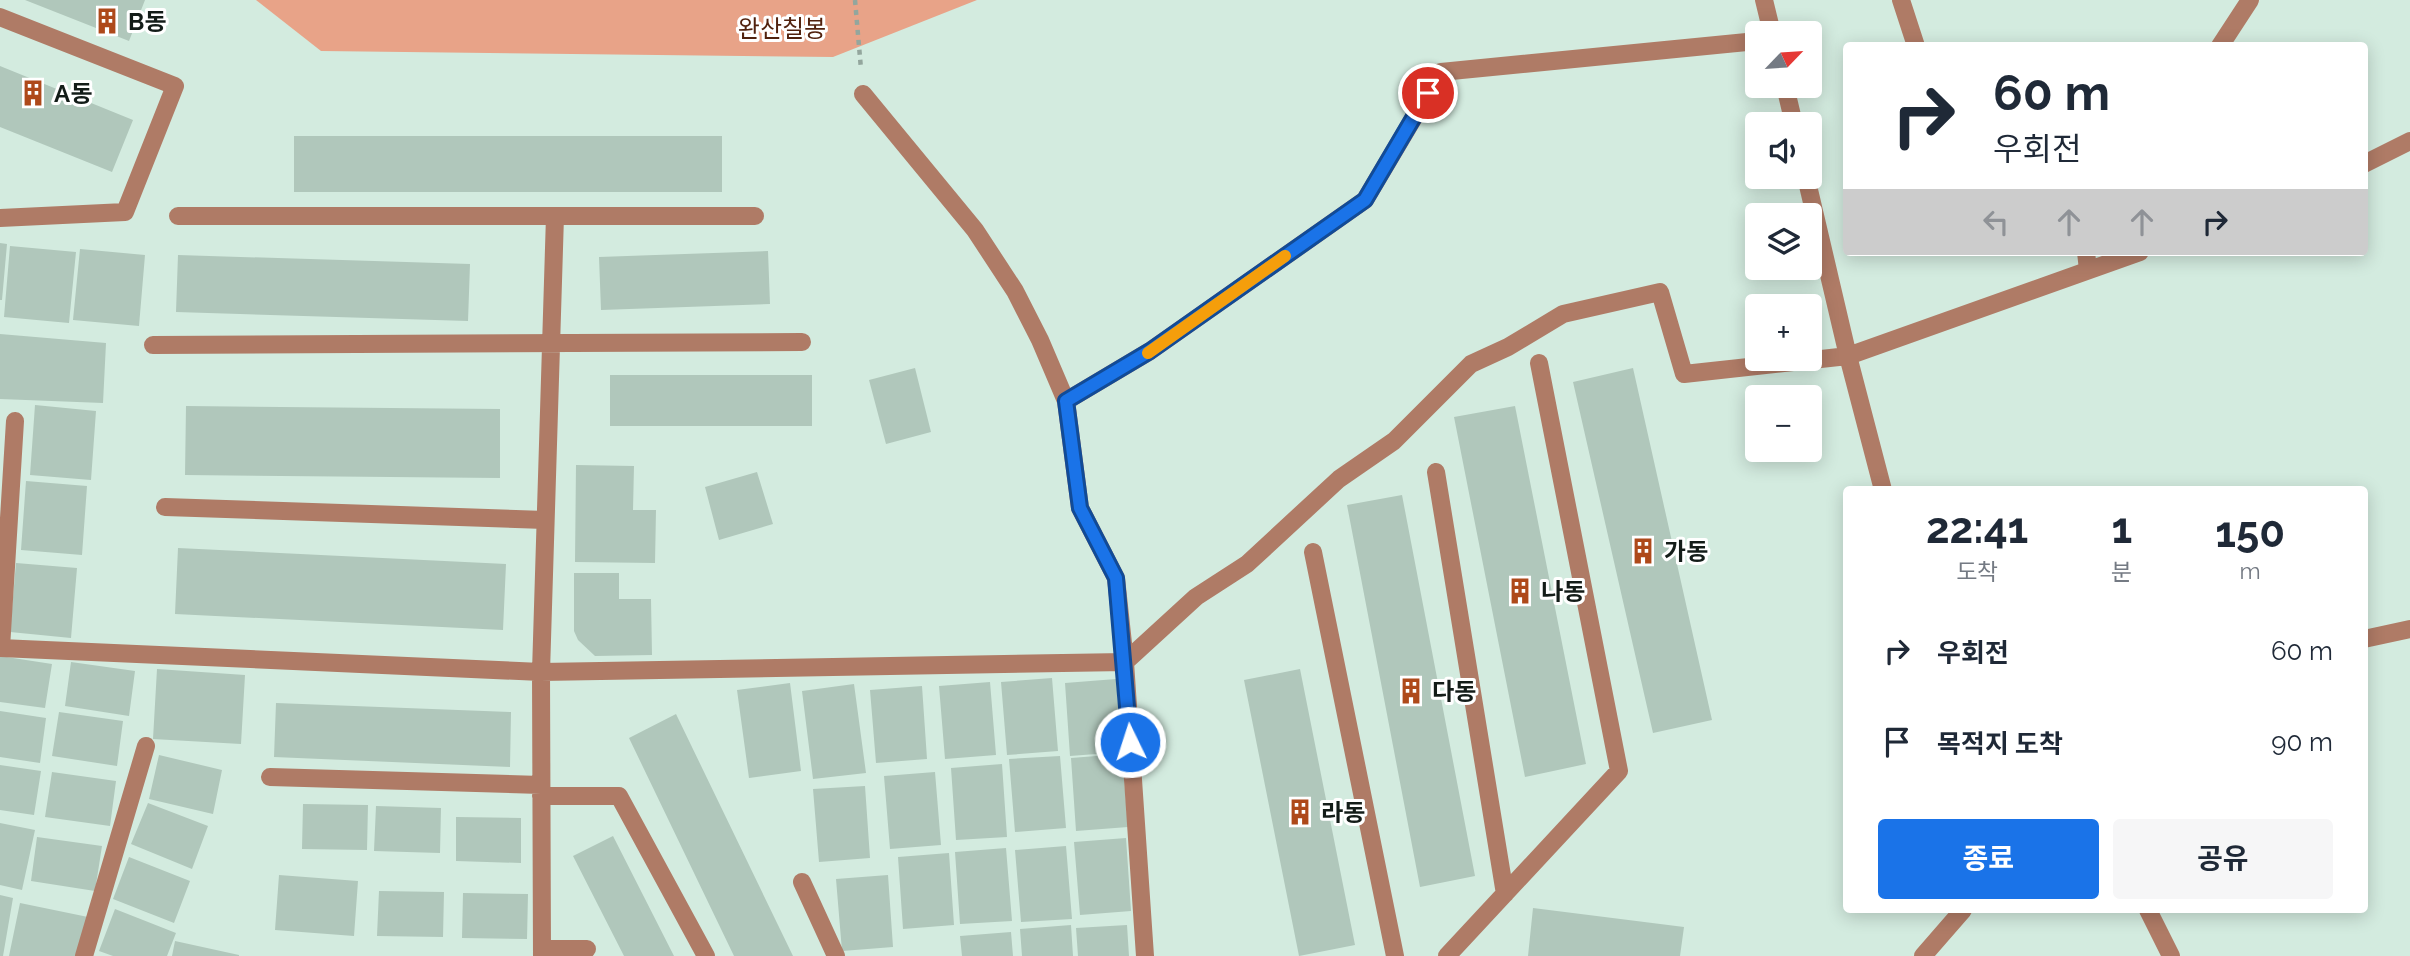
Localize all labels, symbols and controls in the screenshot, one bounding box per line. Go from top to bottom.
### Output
building icon: B동 [92,6,122,36]
place label: B동 [128,7,166,36]
park label: 완산칠봉 [738,14,826,43]
north arrow [1745,21,1822,98]
map controls [1745,21,1822,462]
pin [1398,63,1458,123]
text: 60 m [1993,64,2110,121]
icon: right [1878,70,1969,161]
icon: arrive [1409,74,1447,112]
building icon: A동 [18,78,48,108]
place label: A동 [54,79,92,108]
button: sound [1745,112,1822,189]
text: 우회전 [1993,130,2081,167]
button: layers [1745,203,1822,280]
icon: left [1977,203,2015,241]
icon: ahead [2050,203,2088,241]
icon: ahead [2123,203,2161,241]
icon: right [2196,203,2234,241]
button: + [1745,294,1822,371]
button: − [1745,385,1822,462]
text: 22:41 [1926,504,2028,553]
text: 1 [2111,504,2132,553]
text: 150 [2215,508,2285,557]
building icon: 가동 [1628,536,1658,566]
place label: 가동 [1664,537,1708,566]
text: m [2240,557,2261,584]
text: 도착 [1956,558,1998,585]
text: 분 [2111,558,2132,585]
building icon: 나동 [1505,576,1535,606]
place label: 나동 [1541,577,1585,606]
icon: right [1878,632,1916,670]
text: 60 m [2271,636,2333,666]
text: 우회전 [1937,638,2009,668]
building icon: 다동 [1396,676,1426,706]
place label: 다동 [1432,677,1476,706]
position arrow [1093,705,1167,779]
icon: arrive [1878,723,1916,761]
text: 90 m [2271,727,2333,757]
text: 목적지 도착 [1937,729,2063,759]
building icon: 라동 [1285,797,1315,827]
place label: 라동 [1321,798,1365,827]
button: 종료 [1878,819,2099,899]
button: 공유 [2113,819,2333,899]

